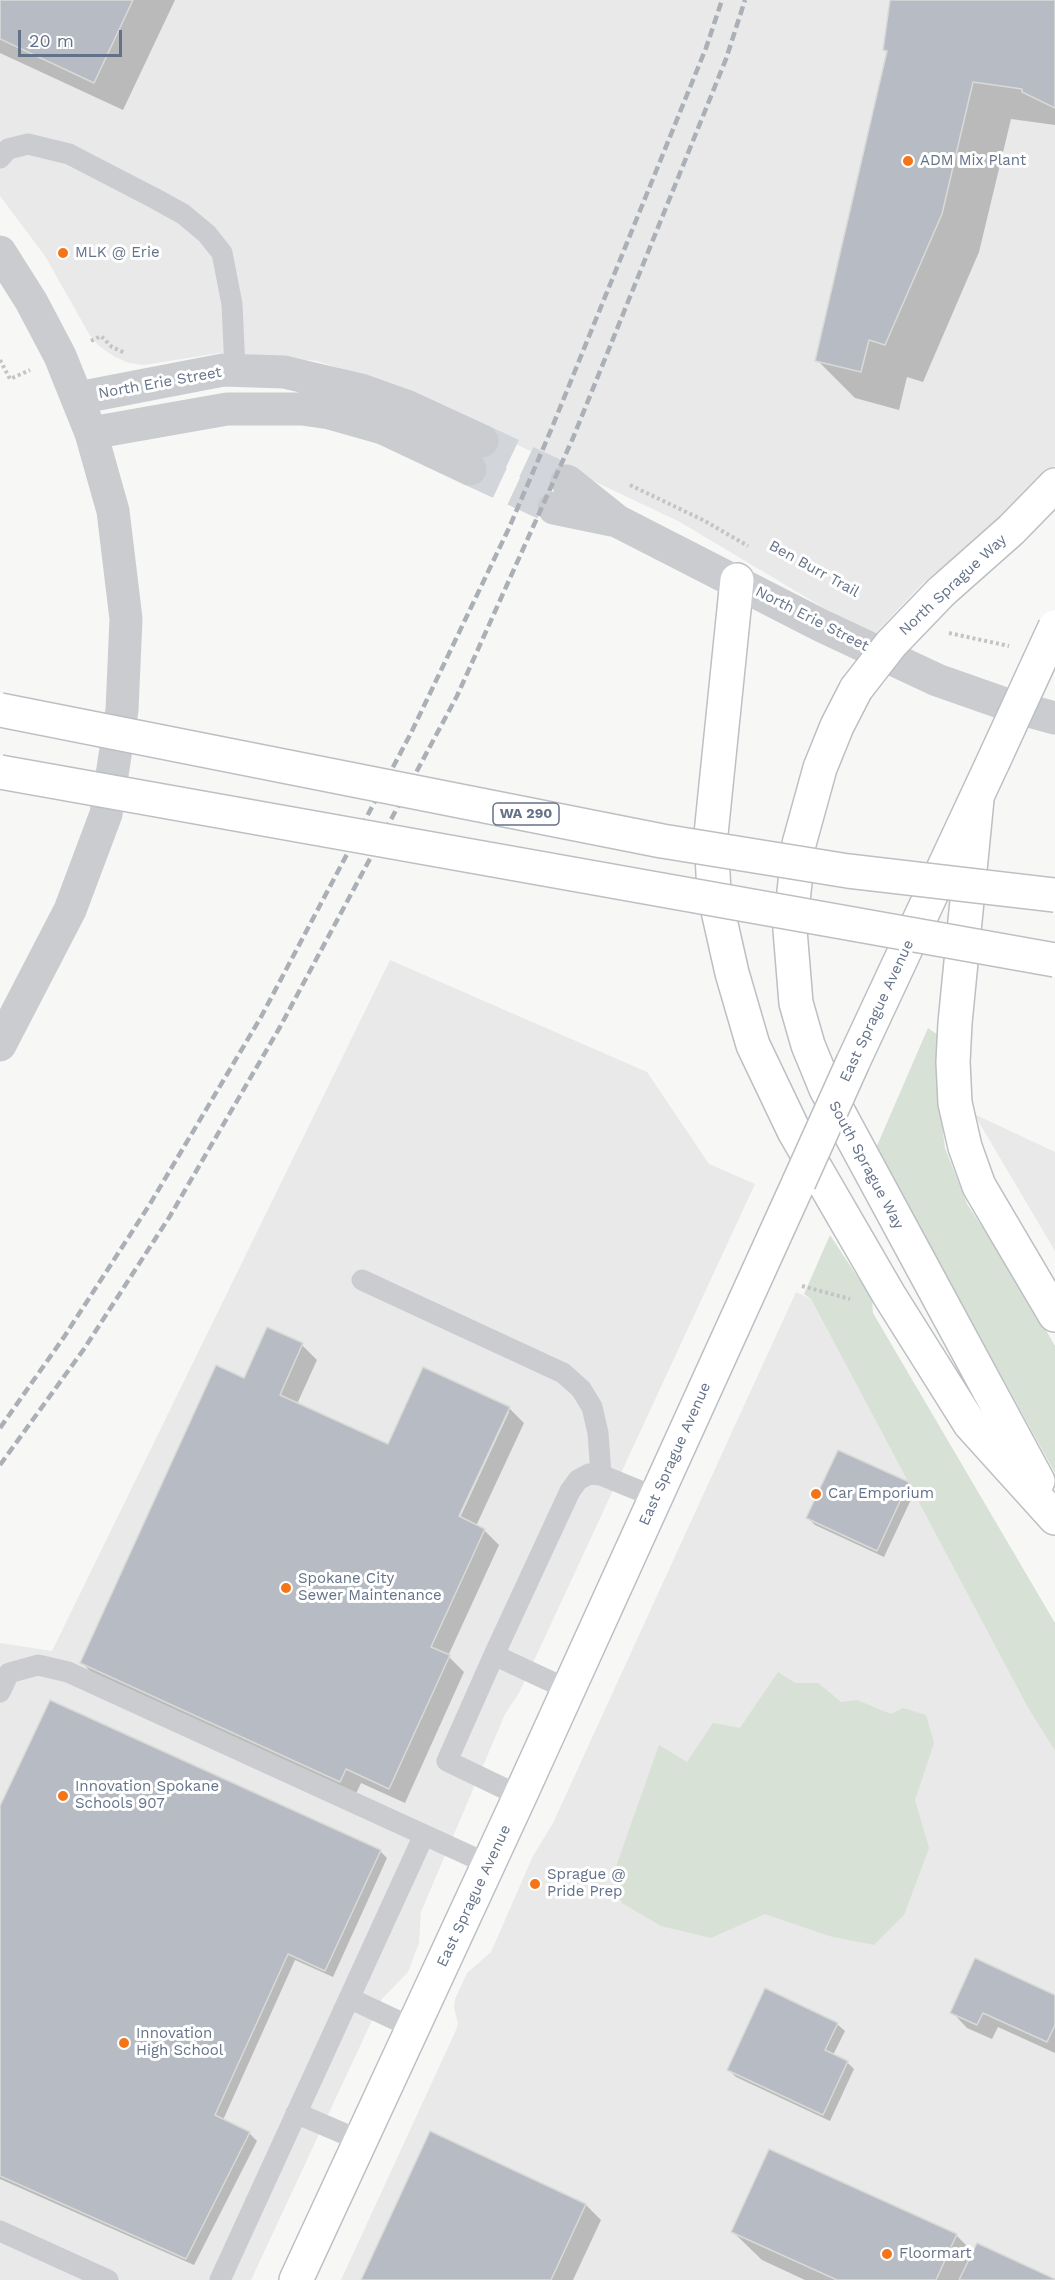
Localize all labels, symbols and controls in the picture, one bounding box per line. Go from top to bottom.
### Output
scale bar [21,18,124,56]
text: 20 m [29,30,74,51]
place label: ADM Mix Plant [920,152,1026,170]
marker: ADM Mix Plant [901,154,915,168]
place label: MLK @ Erie [75,244,160,262]
marker: MLK @ Erie [56,246,70,260]
street label: North Erie Street [97,363,223,403]
street label: North Sprague Way [896,531,1010,639]
street label: Ben Burr Trail [766,537,862,601]
street label: North Erie Street [752,583,872,655]
road number: WA 290 [493,803,559,825]
street label: East Sprague Avenue [836,937,918,1085]
street label: South Sprague Way [825,1098,907,1232]
street label: East Sprague Avenue [635,1380,715,1528]
place label: Car Emporium [828,1485,934,1503]
marker: Car Emporium [809,1487,823,1501]
place label: Spokane City Sewer Maintenance [298,1570,442,1605]
marker: Spokane City Sewer Maintenance [279,1581,293,1595]
place label: Innovation Spokane Schools 907 [75,1778,219,1813]
marker: Innovation Spokane Schools 907 [56,1789,70,1803]
street label: East Sprague Avenue [433,1822,515,1970]
place label: Sprague @ Pride Prep [547,1866,626,1901]
marker: Sprague @ Pride Prep [528,1877,542,1891]
place label: Innovation High School [136,2025,223,2060]
marker: Innovation High School [117,2036,131,2050]
place label: Floormart [899,2245,972,2263]
marker: Floormart [880,2247,894,2261]

